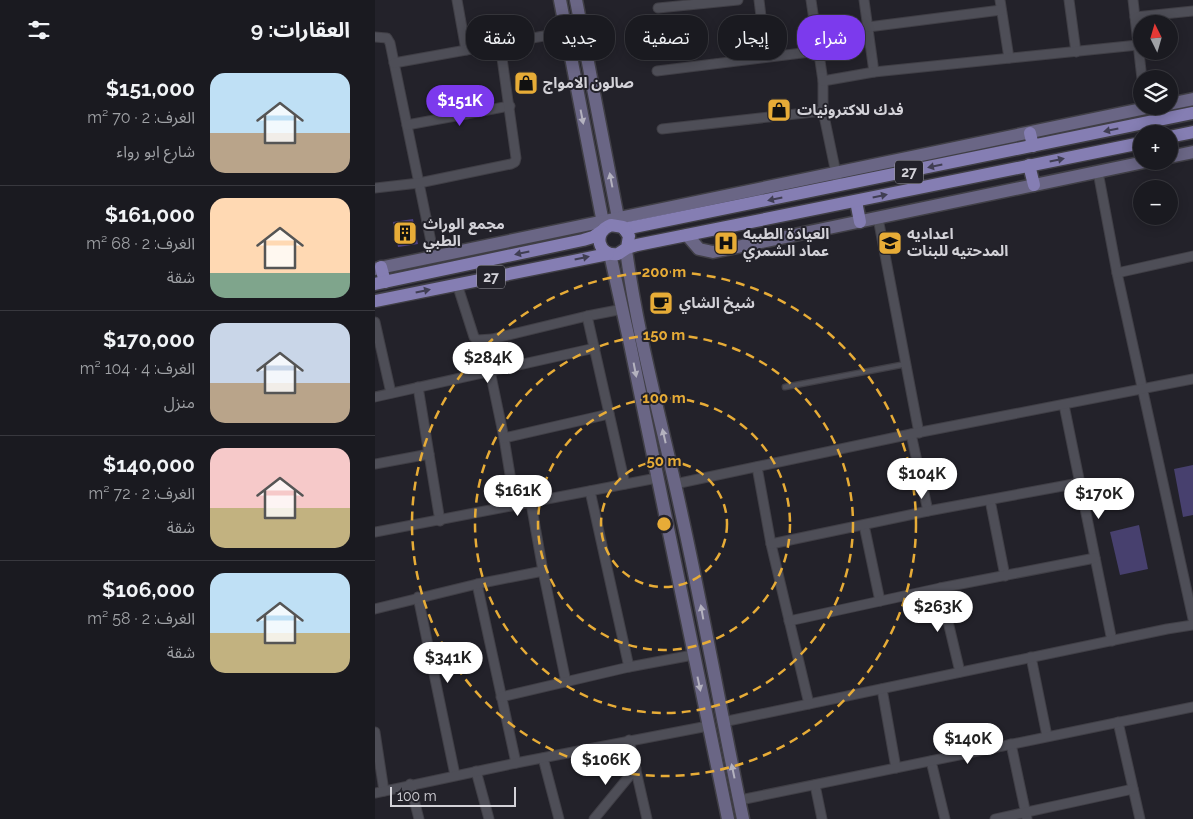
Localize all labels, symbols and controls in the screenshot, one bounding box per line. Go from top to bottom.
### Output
chip: شقة [466,15,534,60]
chip: جديد [544,15,615,60]
chip: تصفية [625,15,708,60]
chip: إيجار [718,15,787,60]
chip: شراء [797,15,865,60]
north arrow [1133,15,1177,60]
map controls [1133,15,1178,225]
icon: filters [25,16,53,44]
text: العقارات: 9 [251,17,350,42]
shop icon: صالون الامواج [513,70,539,96]
button: layers [1133,70,1178,115]
place label: صالون الامواج [543,74,634,94]
text: $151,000 [106,76,195,101]
pin: $151K [425,84,495,127]
text: $151K [437,91,483,110]
icon: home [250,93,310,153]
shop icon: فدك للاكترونيات [766,97,792,123]
place label: فدك للاكترونيات [797,101,904,119]
text: الغرف: 2 · 70 m² [87,108,195,127]
one-way arrow [579,109,587,125]
button: + [1133,125,1178,170]
one-way arrow [1103,127,1119,135]
text: شارع ابو رواء [117,142,195,161]
one-way arrow [1049,156,1064,164]
road number: 27 [895,160,923,183]
one-way arrow [926,163,942,171]
one-way arrow [606,172,614,188]
button: − [1133,180,1178,225]
one-way arrow [873,191,889,199]
one-way arrow [768,195,783,203]
text: $161,000 [105,202,195,227]
place label: مجمع الوراث الطبي [423,215,505,252]
icon: home [250,218,310,278]
building icon: مجمع الوراث الطبي [392,220,418,246]
place label: العيادة الطبيه عماد الشمري [743,225,829,262]
place label: اعداديه المدحتيه للبنات [907,225,1008,260]
hospital icon: العيادة الطبيه عماد الشمري [713,230,739,256]
school or university icon: اعداديه المدحتيه للبنات [877,230,903,256]
text: الغرف: 2 · 68 m² [86,234,195,253]
one-way arrow [515,249,530,257]
one-way arrow [574,254,590,262]
text: 200 m [642,263,686,281]
road number: 27 [477,266,505,288]
text: شقة [167,268,195,287]
one-way arrow [415,287,431,295]
cafe icon: شيخ الشاي [648,290,674,316]
place label: شيخ الشاي [679,294,755,314]
text: 150 m [643,326,685,344]
text: $170,000 [103,327,195,352]
pin: $284K [453,342,523,384]
icon: home [250,343,310,403]
text: $284K [464,348,512,367]
text: الغرف: 4 · 104 m² [80,359,195,378]
one-way arrow [632,362,640,378]
text: 100 m [642,389,686,407]
text: منزل [164,393,195,412]
one-way arrow [660,428,668,443]
text: $140,000 [103,452,195,477]
text: 50 m [646,452,682,470]
pin: $104K [887,458,957,500]
text: $104K [898,464,946,483]
icon: home [250,468,310,528]
pin: $161K [483,474,553,517]
pin: $170K [1064,478,1134,520]
text: $161K [495,481,541,500]
text: الغرف: 2 · 72 m² [89,484,195,503]
text: $170K [1075,484,1123,503]
centre of rings [655,515,673,533]
text: شقة [167,518,195,537]
text: $106,000 [102,577,195,602]
pin: $263K [903,590,973,633]
icon: home [250,593,310,653]
text: $263K [914,597,962,616]
one-way arrow [697,604,705,620]
text: الغرف: 2 · 58 m² [87,609,195,628]
pin: $341K [413,642,483,684]
text: شقة [167,643,195,662]
text: $341K [425,648,471,667]
one-way arrow [695,676,703,691]
pin: $140K [933,722,1003,765]
text: $140K [944,729,992,748]
pin: $106K [571,744,641,786]
text: $106K [582,750,630,769]
one-way arrow [729,763,737,779]
scale bar [390,784,516,807]
text: 100 m [397,788,437,804]

